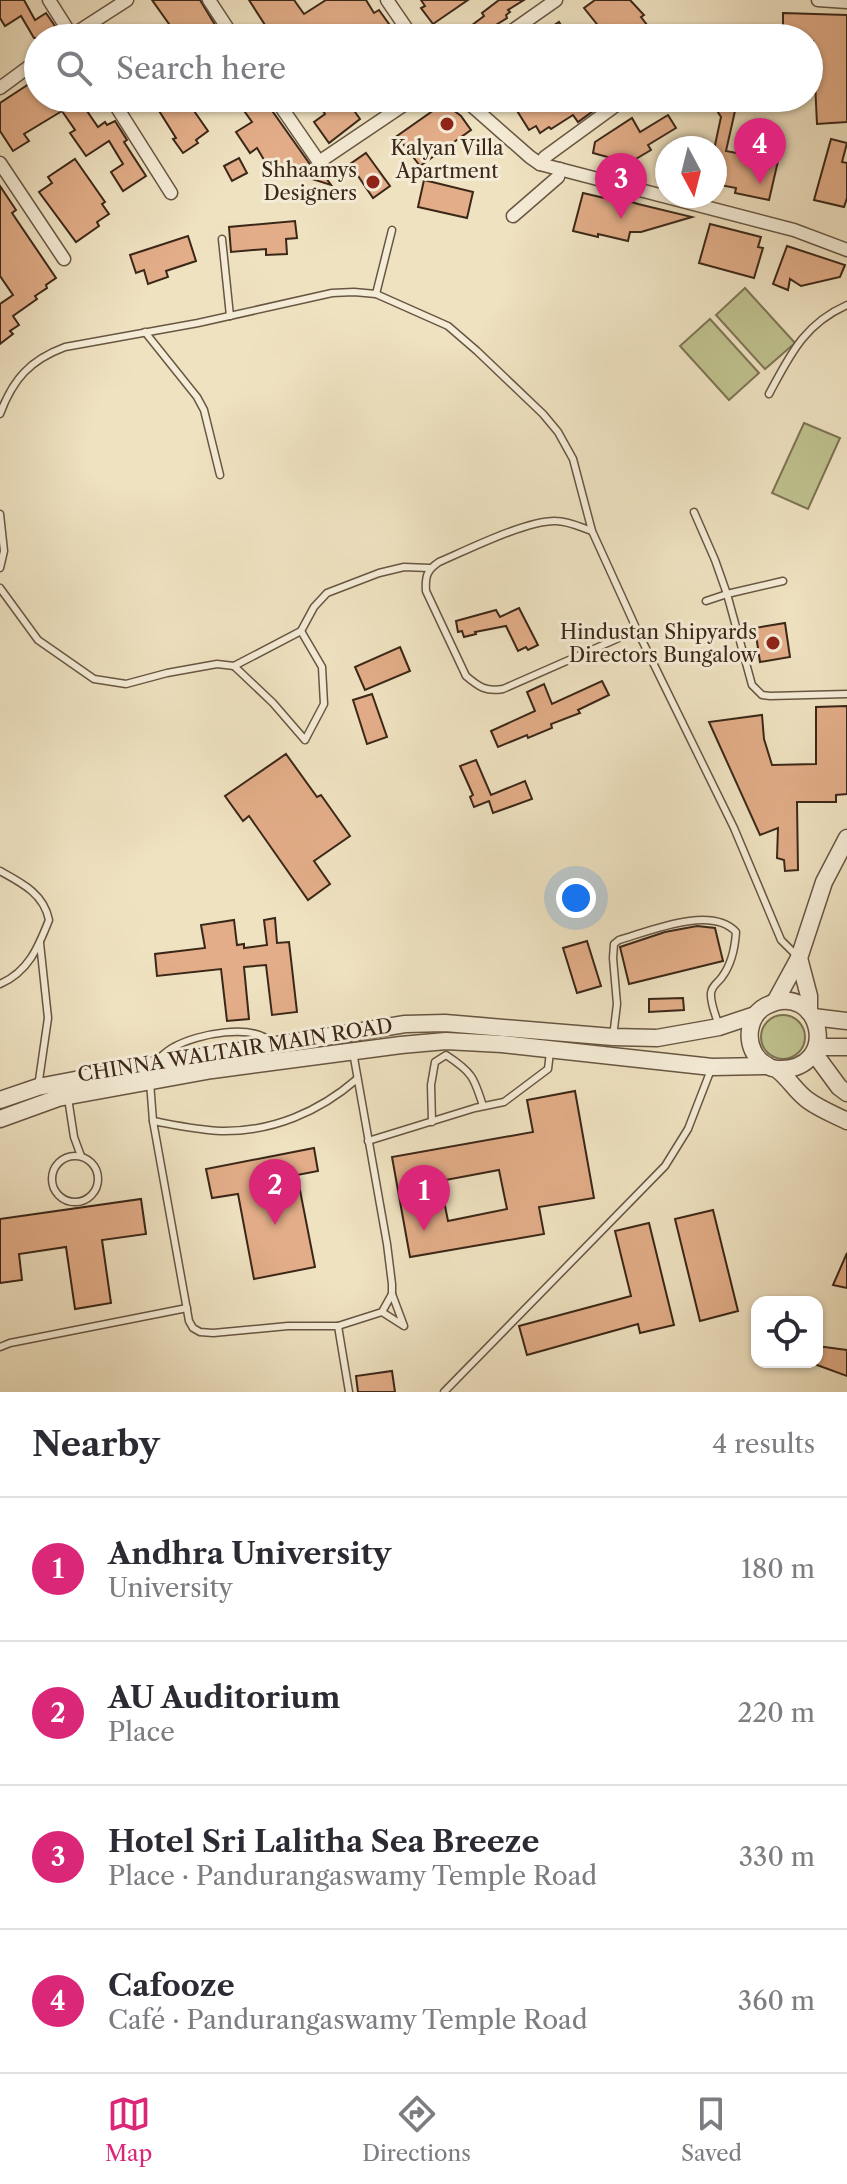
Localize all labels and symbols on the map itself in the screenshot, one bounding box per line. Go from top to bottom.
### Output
marker: Kalyan Villa Apartment [438,115,456,133]
pin: 4 [734,118,786,184]
place label: Kalyan Villa Apartment [390,136,504,183]
north arrow [655,136,727,208]
pin: 3 [595,153,647,219]
place label: Shhaamys Designers [261,158,357,205]
marker: Shhaamys Designers [364,173,382,191]
place label: Hindustan Shipyards Directors Bungalow [560,620,757,667]
marker: Hindustan Shipyards Directors Bungalow [764,634,782,652]
your location [556,878,596,918]
street label: CHINNA WALTAIR MAIN ROAD [76,1013,394,1087]
pin: 2 [249,1159,301,1225]
pin: 1 [398,1165,450,1231]

